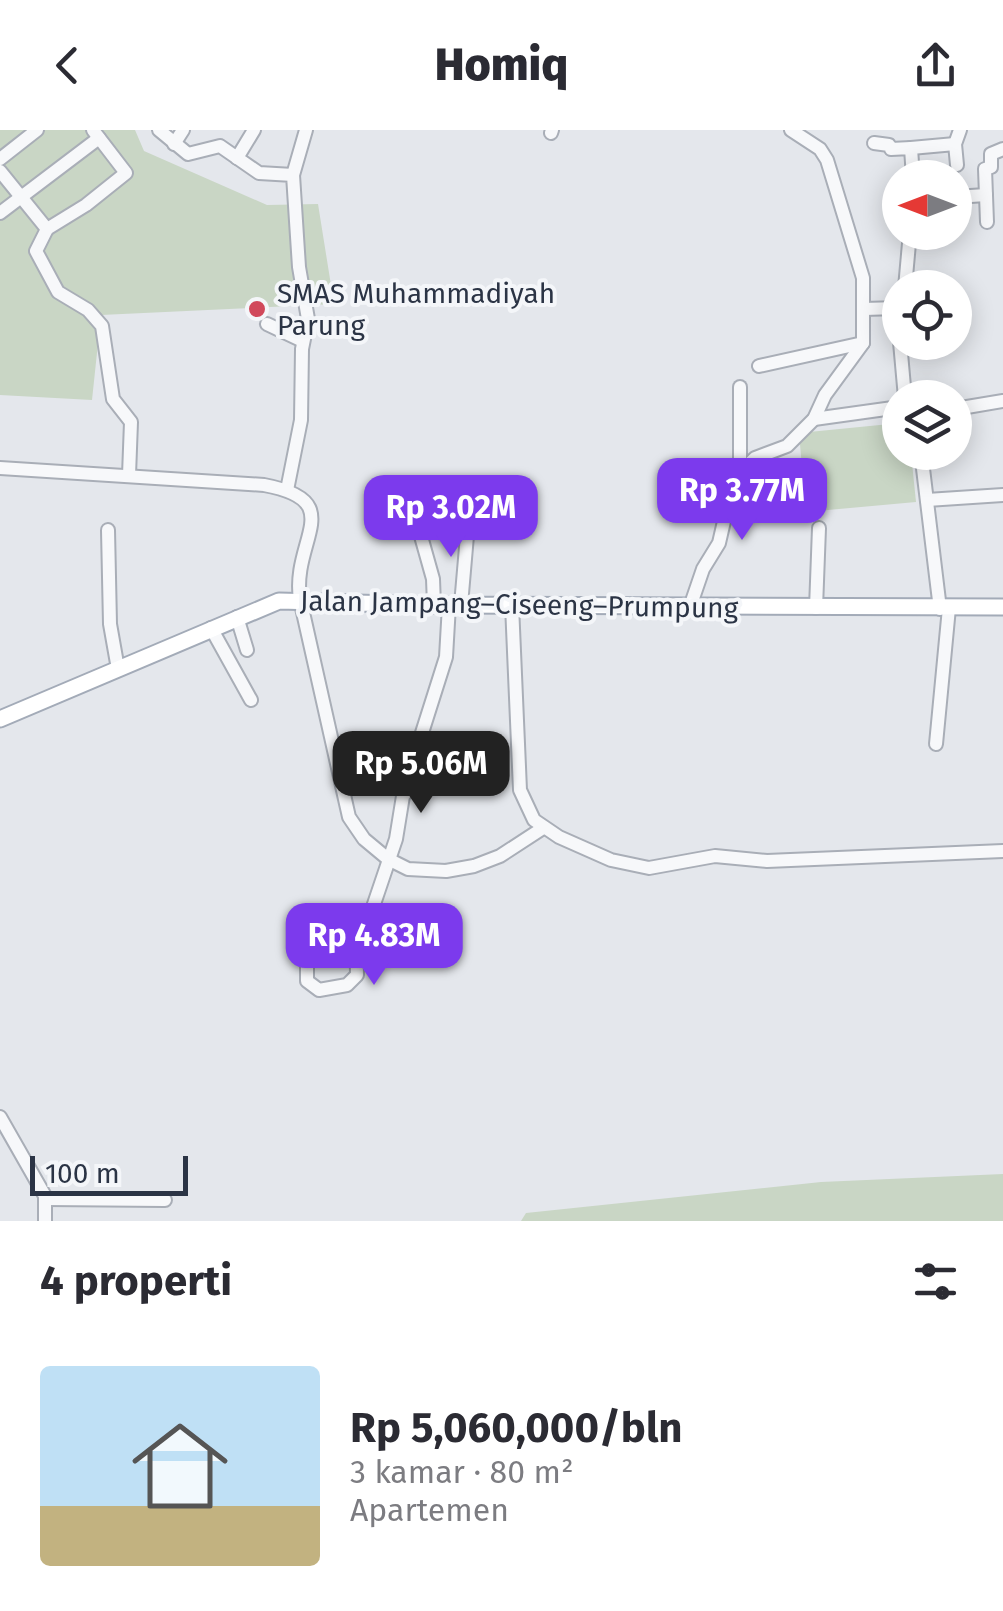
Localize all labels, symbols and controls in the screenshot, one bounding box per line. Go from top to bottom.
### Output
icon: back [40,38,95,93]
text: Homiq [435,38,568,92]
icon: share [908,38,963,93]
north arrow [882,160,972,250]
map controls [882,160,972,470]
button: locate [882,270,972,360]
place label: SMAS Muhammadiyah Parung [277,277,555,342]
marker: SMAS Muhammadiyah Parung [246,298,268,320]
button: layers [882,380,972,470]
pin: Rp 3.77M [639,458,845,543]
text: Rp 3.77M [679,471,805,509]
pin: Rp 3.02M [348,475,554,560]
text: Rp 3.02M [386,488,516,526]
street label: Jalan Jampang–Ciseeng–Prumpung [300,584,739,625]
pin: Rp 5.06M [318,731,524,816]
text: Rp 5.06M [355,744,487,782]
pin: Rp 4.83M [271,903,477,988]
text: Rp 4.83M [308,916,440,954]
scale bar [30,1151,188,1196]
text: 100 m [45,1157,120,1190]
icon: filters [908,1254,963,1309]
text: 4 properti [40,1256,232,1306]
text: Rp 5,060,000/bln [350,1403,683,1453]
icon: home [120,1406,240,1526]
text: 3 kamar · 80 m² [350,1453,574,1491]
text: Apartemen [350,1491,509,1529]

